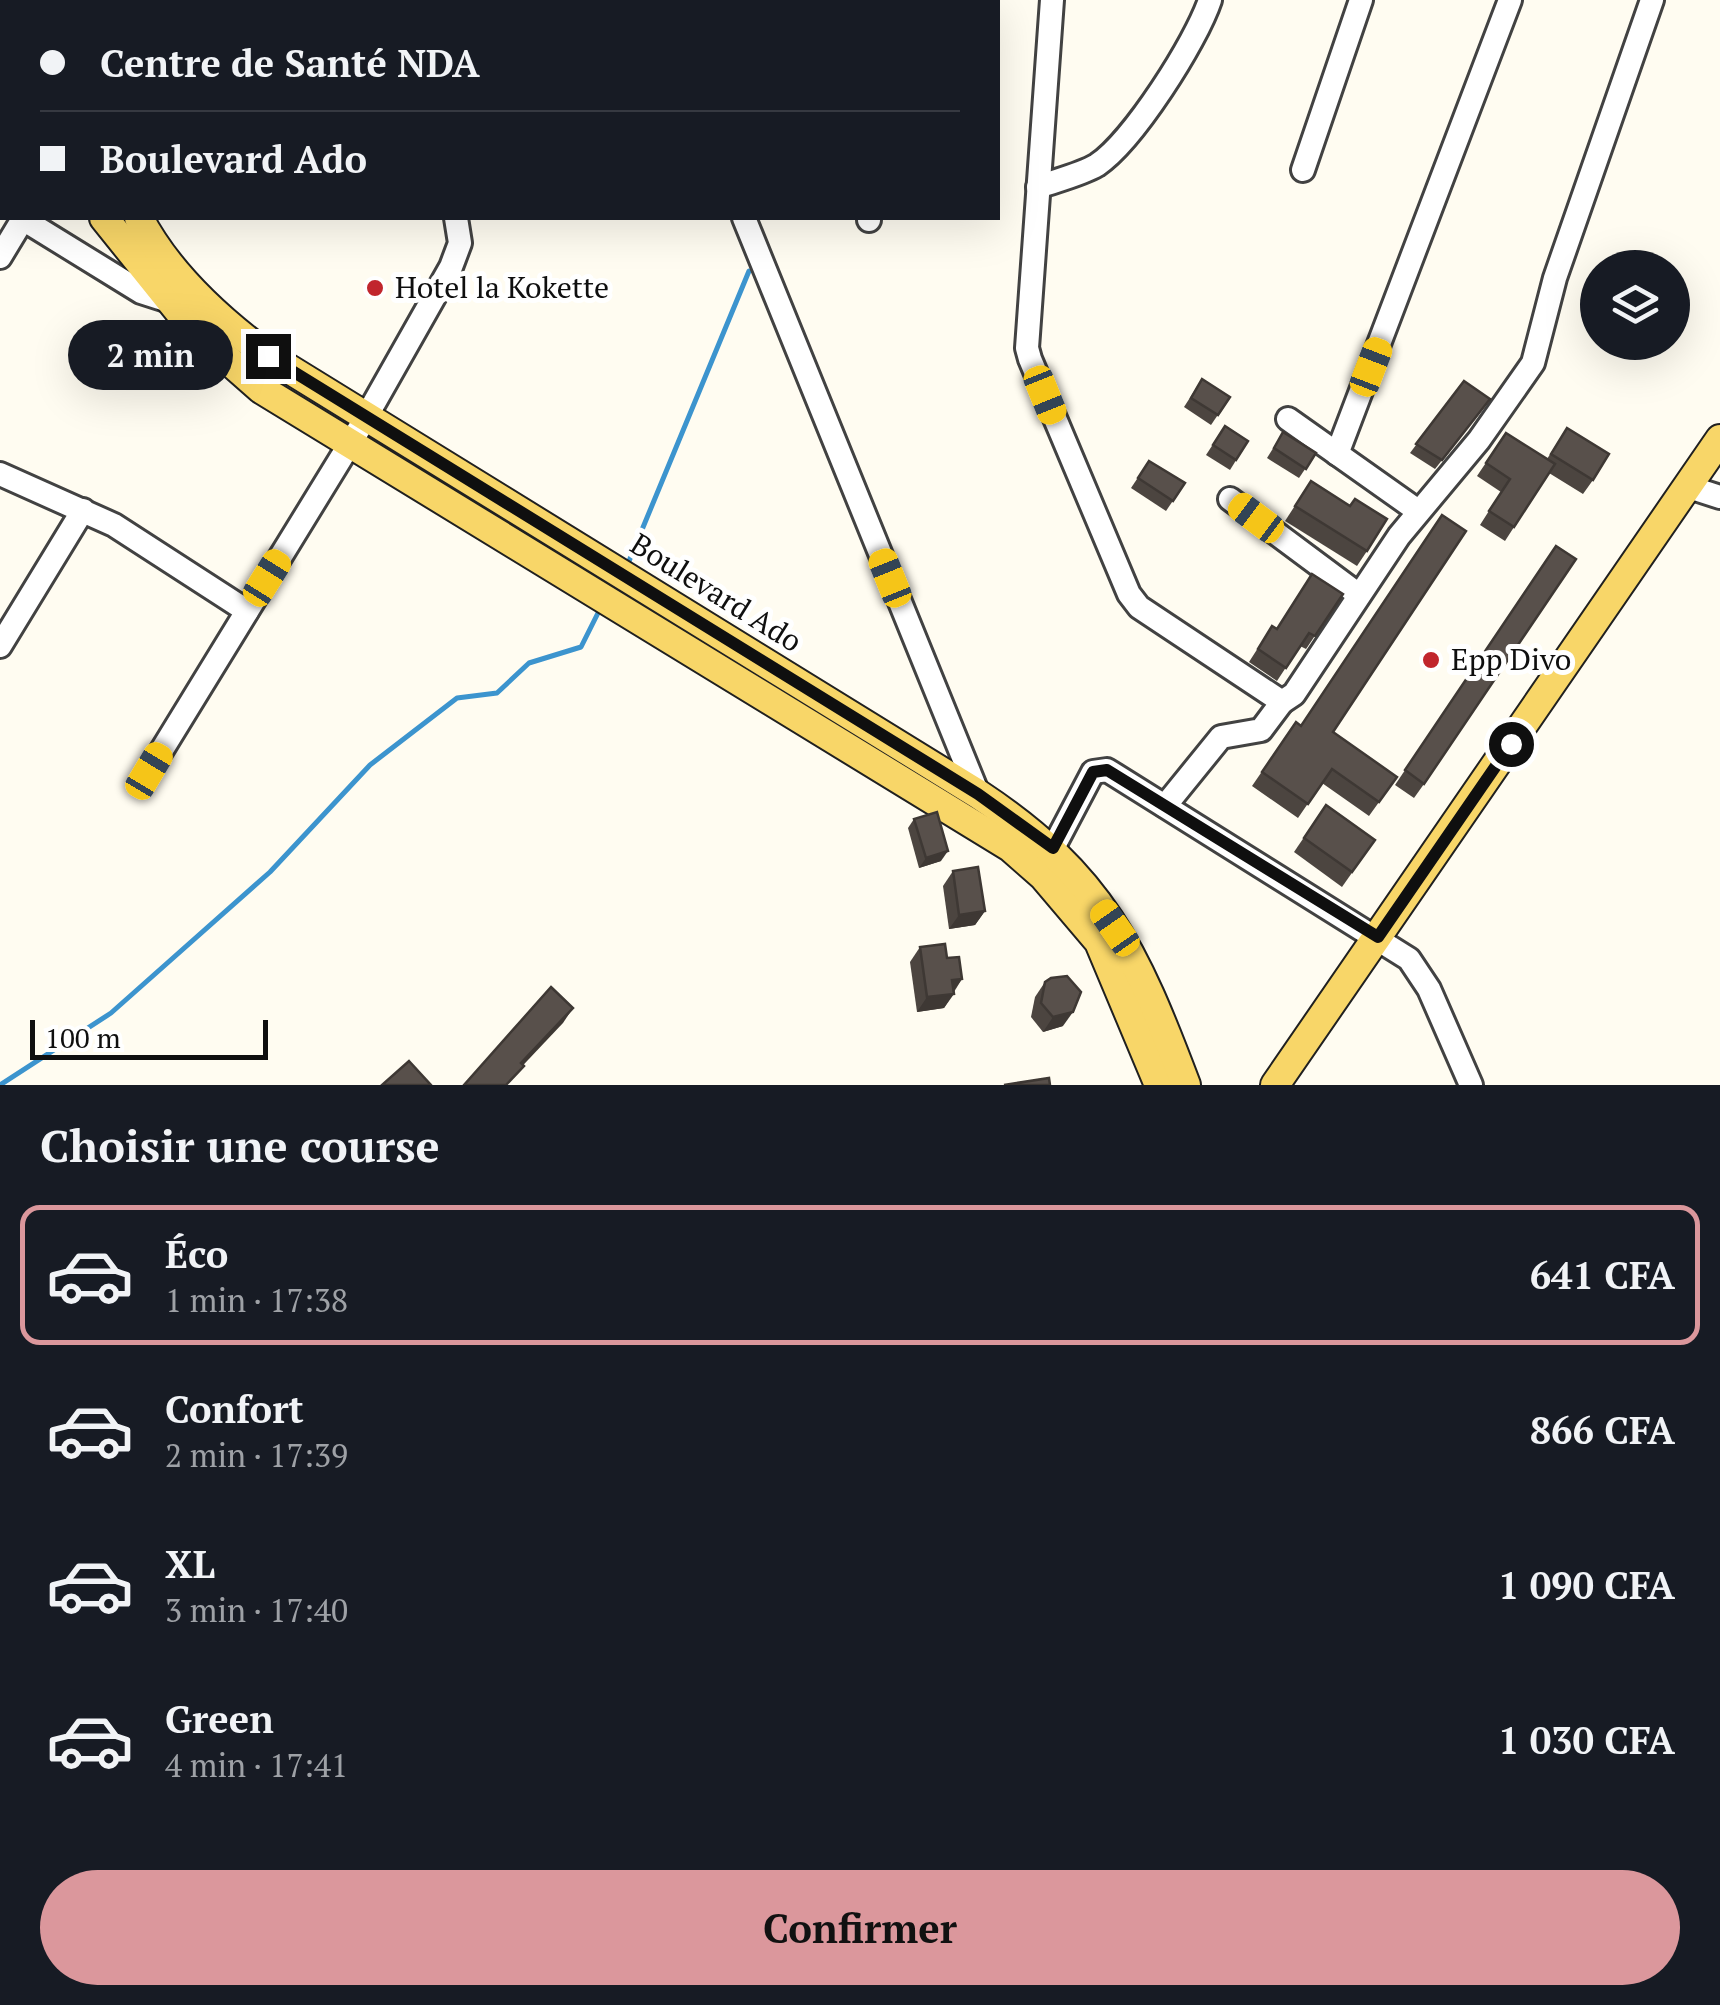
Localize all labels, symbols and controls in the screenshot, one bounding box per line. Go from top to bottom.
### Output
text: Centre de Santé NDA [100,38,480,88]
text: Boulevard Ado [100,134,367,184]
map controls [1580,250,1690,360]
button: layers [1580,250,1690,360]
place label: Hotel la Kokette [395,267,609,307]
marker: Hotel la Kokette [364,277,386,299]
callout: 2 min [68,321,233,391]
text: 2 min [107,334,194,376]
route end [246,334,291,379]
car [1346,334,1396,400]
car [1020,362,1070,428]
car [1223,488,1289,548]
street label: Boulevard Ado [623,524,810,661]
car [238,545,296,611]
car [865,545,915,611]
place label: Epp Divo [1451,639,1571,679]
marker: Epp Divo [1420,649,1442,671]
route start [1489,722,1534,767]
car [121,738,177,804]
car [1086,895,1144,961]
scale bar [30,1015,268,1060]
text: 100 m [45,1019,121,1056]
text: Choisir une course [40,1115,440,1175]
text: Éco [165,1229,228,1279]
icon: car [45,1230,135,1320]
text: 641 CFA [1530,1250,1675,1300]
text: 1 min · 17:38 [165,1279,348,1321]
text: Confort [165,1384,304,1434]
icon: car [45,1385,135,1475]
text: 866 CFA [1530,1405,1675,1455]
text: 2 min · 17:39 [165,1434,348,1476]
text: XL [165,1539,215,1589]
icon: car [45,1540,135,1630]
text: 1 090 CFA [1498,1560,1675,1610]
text: 3 min · 17:40 [165,1589,348,1631]
text: Green [165,1694,274,1744]
icon: car [45,1695,135,1785]
text: 1 030 CFA [1498,1715,1675,1765]
text: 4 min · 17:41 [165,1744,348,1786]
button: Confirmer [40,1870,1680,1985]

